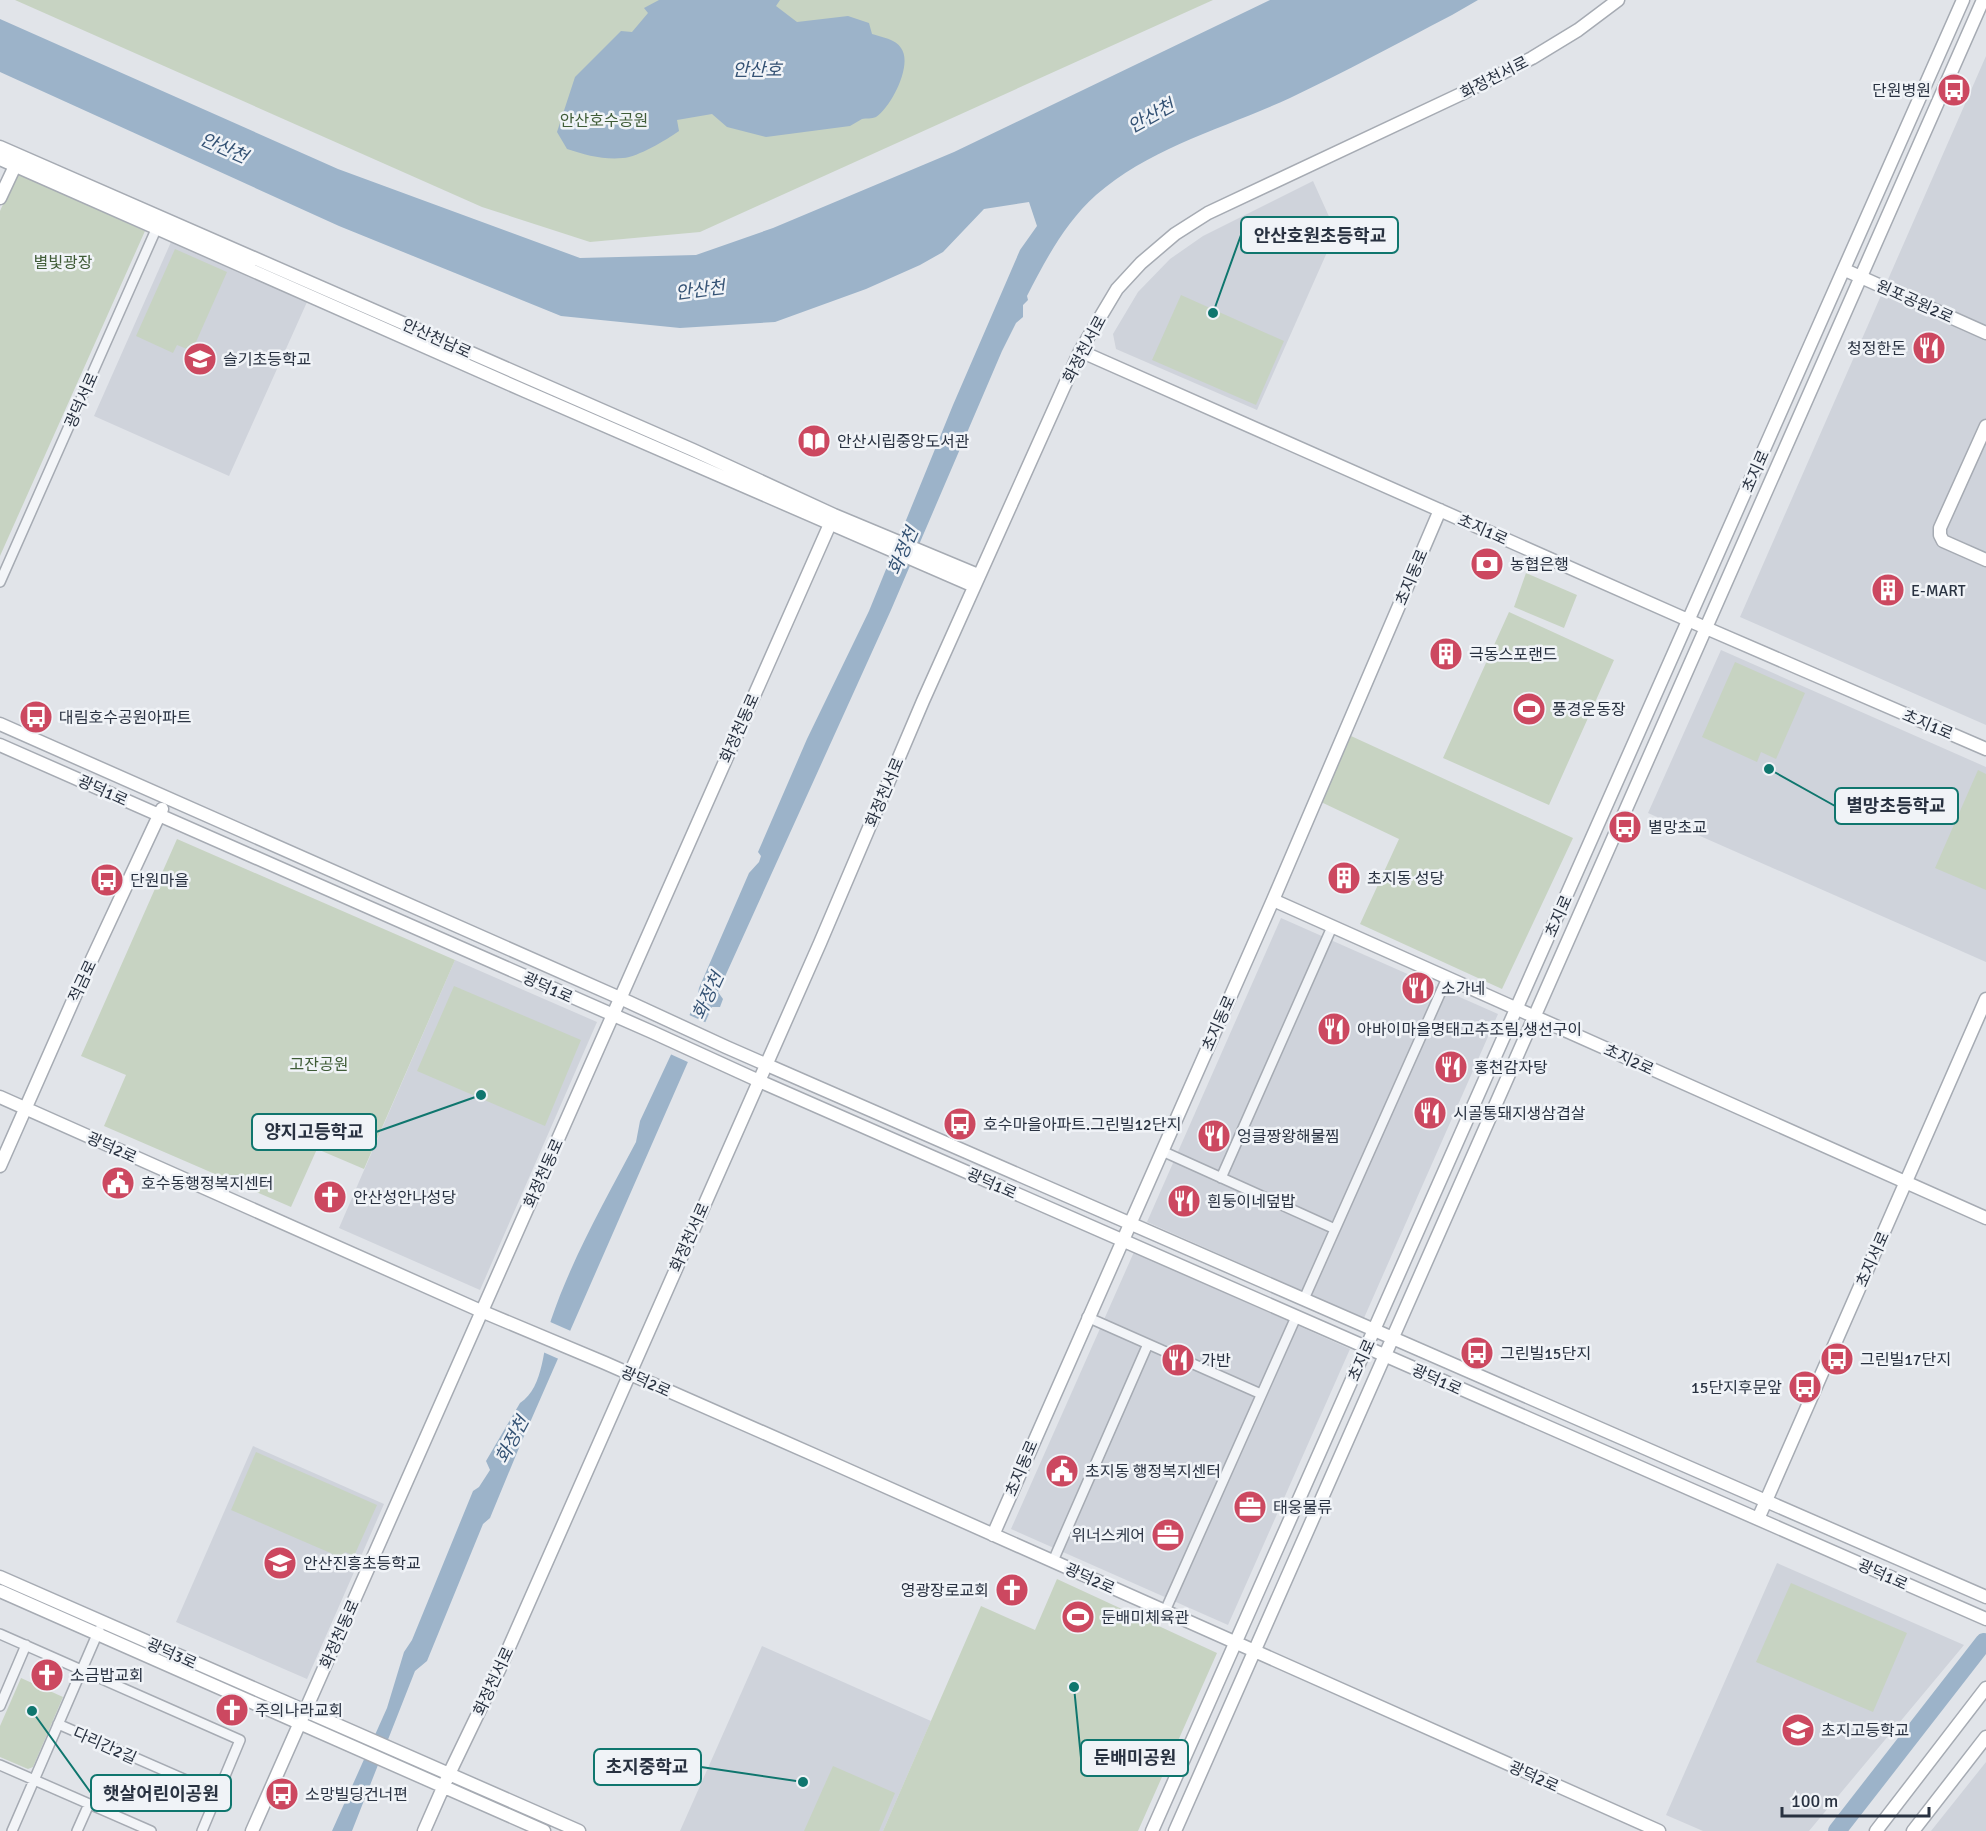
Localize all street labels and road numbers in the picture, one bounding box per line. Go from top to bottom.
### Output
street label: 화정천서로 [1457,52,1532,104]
street label: 원포공원2로 [1873,276,1956,328]
street label: 화정천서로 [1059,312,1111,387]
street label: 안산천남로 [399,315,475,363]
street label: 광덕서로 [61,369,103,431]
street label: 초지로 [1738,447,1774,496]
street label: 초지1로 [1454,510,1511,550]
street label: 초지동로 [1391,546,1433,608]
street label: 화정천동로 [716,690,764,766]
street label: 초지1로 [1899,705,1956,745]
street label: 화정천서로 [861,754,909,830]
street label: 광덕1로 [74,771,131,811]
street label: 초지로 [1541,892,1577,941]
street label: 적금로 [65,957,101,1006]
street label: 광덕1로 [519,968,576,1008]
street label: 초지동로 [1198,992,1240,1054]
street label: 초지2로 [1600,1040,1657,1080]
street label: 광덕2로 [83,1128,140,1168]
street label: 화정천동로 [520,1135,568,1211]
street label: 광덕1로 [963,1164,1020,1204]
street label: 화정천서로 [666,1199,714,1275]
street label: 초지서로 [1852,1228,1894,1290]
street label: 초지로 [1344,1336,1380,1385]
street label: 광덕1로 [1408,1360,1465,1400]
street label: 광덕2로 [617,1362,674,1402]
street label: 초지동로 [1001,1437,1043,1499]
street label: 광덕1로 [1854,1555,1911,1595]
street label: 광덕2로 [1061,1559,1118,1599]
street label: 화정천동로 [316,1596,364,1672]
street label: 광덕3로 [143,1634,200,1674]
street label: 화정천서로 [469,1644,519,1719]
street label: 다리간2길 [70,1723,140,1769]
street label: 광덕2로 [1505,1757,1562,1797]

